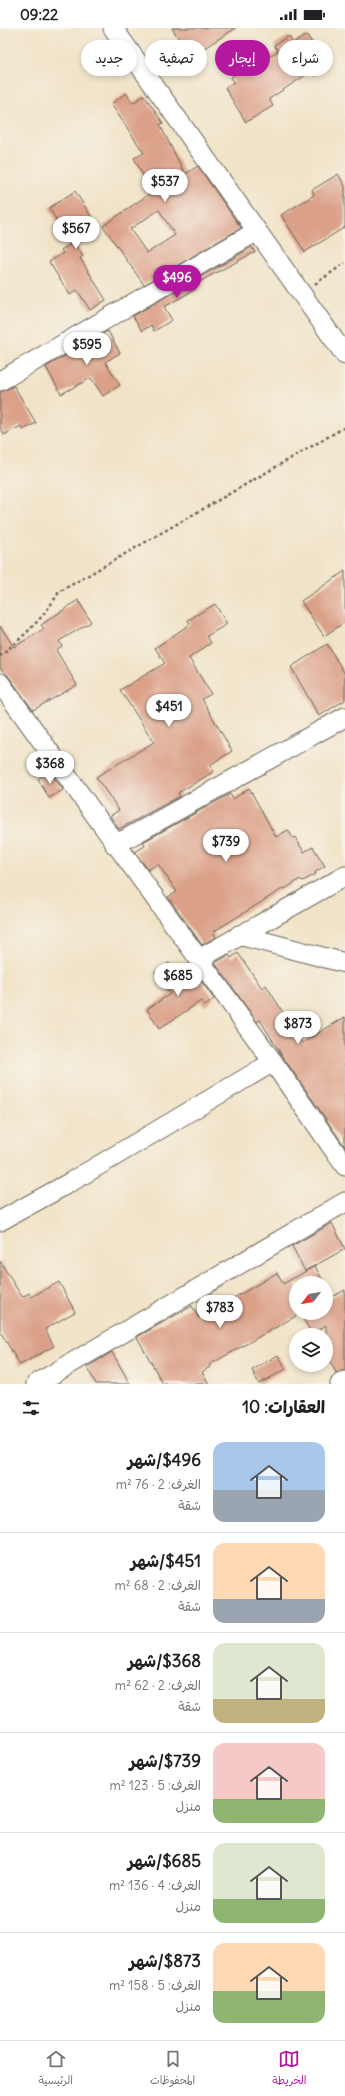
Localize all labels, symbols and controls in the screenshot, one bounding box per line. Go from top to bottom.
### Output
text: 09:22 [20,5,58,24]
chip: جديد [81,40,137,76]
chip: تصفية [145,40,207,76]
chip: إيجار [215,40,270,76]
chip: شراء [278,40,333,76]
pin: $537 [141,169,189,203]
text: $537 [151,173,179,190]
pin: $567 [52,216,100,250]
text: $567 [62,220,90,237]
pin: $496 [153,265,201,299]
text: $496 [162,269,192,286]
pin: $595 [63,332,111,366]
text: $595 [72,336,102,353]
pin: $451 [145,694,193,728]
text: $451 [155,698,183,715]
pin: $368 [26,751,74,785]
text: $368 [35,755,65,772]
pin: $739 [202,829,250,863]
text: $739 [212,833,240,850]
pin: $685 [154,963,202,997]
text: $685 [163,967,193,984]
pin: $873 [274,1011,322,1045]
text: $873 [284,1015,312,1032]
north arrow [289,1276,333,1320]
map controls [289,1276,333,1372]
pin: $783 [196,1295,244,1329]
text: $783 [206,1299,234,1316]
button: layers [289,1328,333,1372]
text: العقارات: 10 [242,1396,325,1418]
icon: filters [20,1397,42,1419]
text: $496/شهر [128,1449,201,1471]
icon: home [245,1458,293,1506]
text: الغرف: 2 · 76 m² [116,1476,201,1493]
text: شقة [178,1497,201,1514]
text: $451/شهر [131,1550,201,1572]
icon: home [245,1559,293,1607]
text: الغرف: 2 · 68 m² [114,1577,201,1594]
text: شقة [178,1598,201,1615]
text: $368/شهر [128,1650,201,1672]
icon: home [245,1659,293,1707]
text: الغرف: 2 · 62 m² [115,1677,201,1694]
text: شقة [178,1698,201,1715]
text: $739/شهر [129,1750,201,1772]
icon: home [245,1759,293,1807]
text: الغرف: 5 · 123 m² [109,1777,201,1794]
text: منزل [175,1798,201,1815]
text: $685/شهر [128,1850,201,1872]
icon: home [245,1859,293,1907]
text: الغرف: 4 · 136 m² [109,1877,201,1894]
text: منزل [175,1898,201,1915]
text: $873/شهر [129,1950,201,1972]
icon: home [245,1959,293,2007]
text: الغرف: 5 · 158 m² [109,1977,201,1994]
text: منزل [175,1998,201,2015]
tab: الرئيسية [39,2048,73,2090]
tab: المحفوظات [150,2048,195,2090]
tab: الخريطة [272,2048,307,2090]

